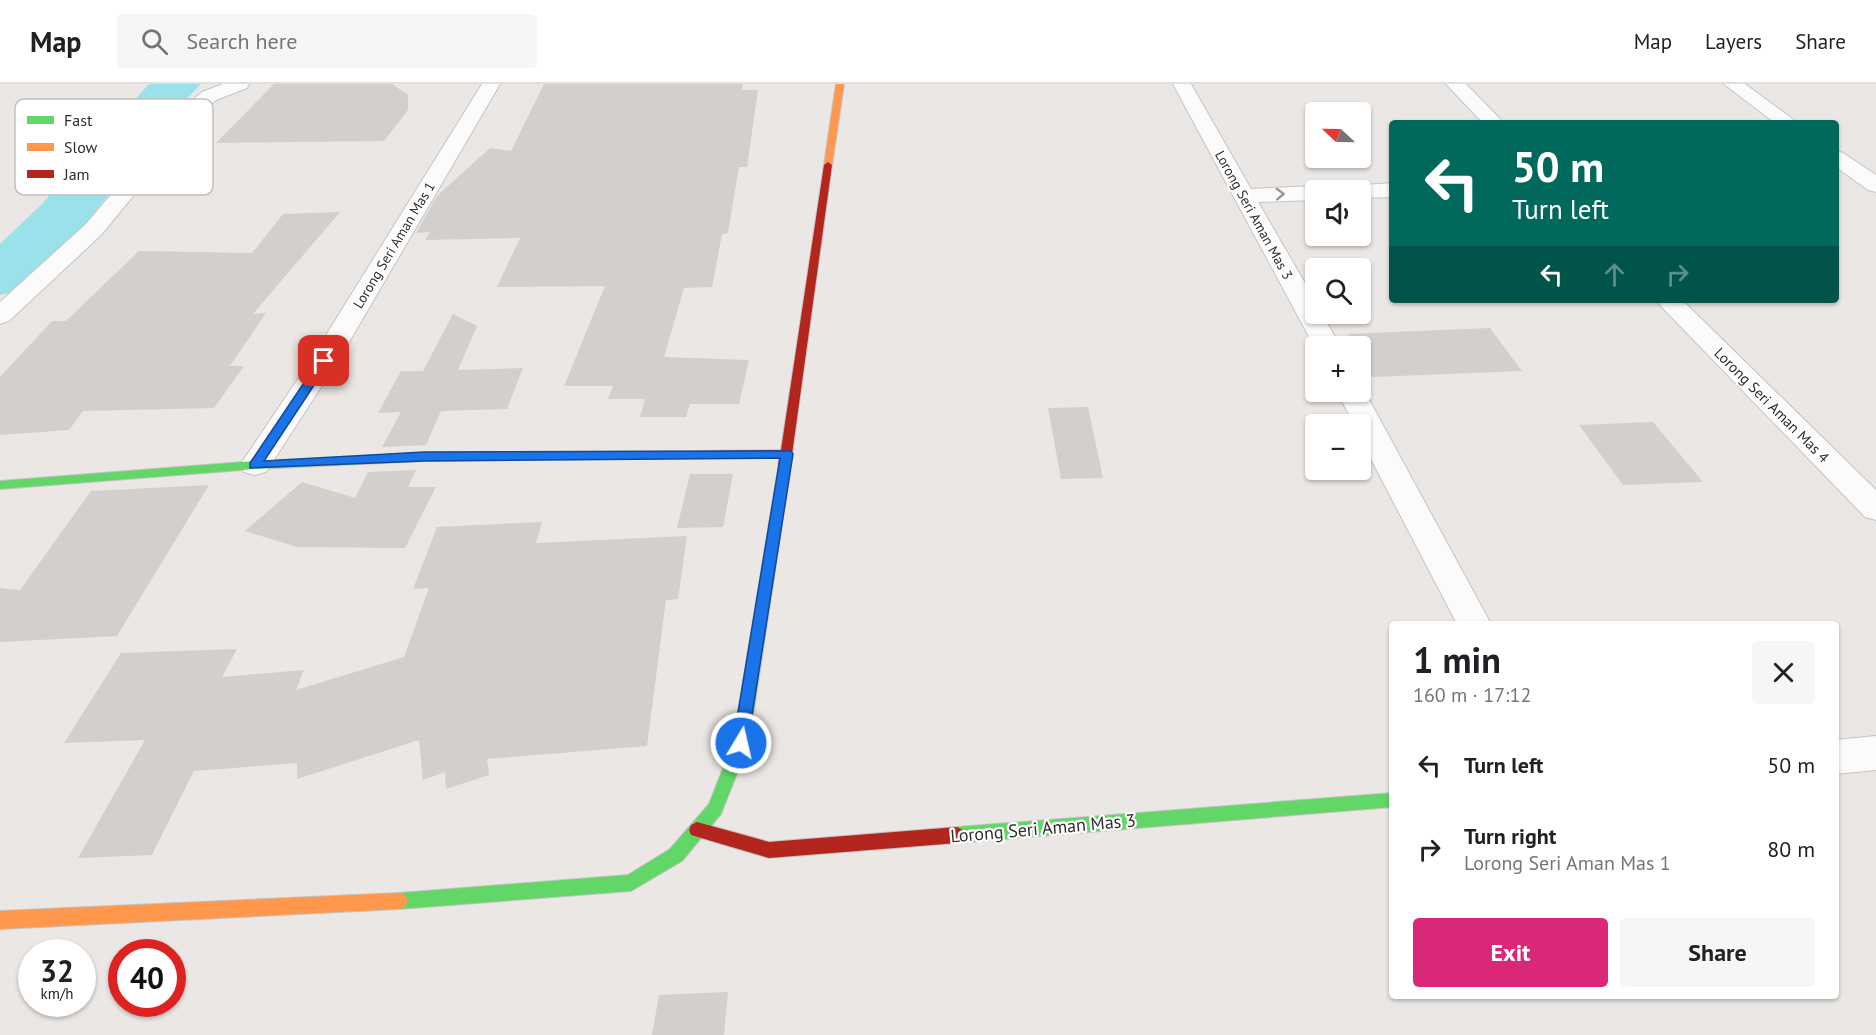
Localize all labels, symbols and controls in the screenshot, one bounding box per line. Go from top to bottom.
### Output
search box [117,14,537,68]
text: Map [30,23,81,60]
icon: search [138,25,171,58]
text: Search here [186,27,297,55]
text: Map [1634,28,1672,55]
text: Layers [1705,28,1762,55]
text: Share [1795,28,1846,55]
legend [15,99,213,195]
north arrow [1305,102,1371,168]
map controls [1305,102,1371,480]
text: Fast [64,110,93,130]
text: Slow [64,137,98,157]
text: 50 m [1512,139,1604,194]
icon: left [1413,144,1491,222]
street label: Lorong Seri Aman Mas 3 [1211,147,1297,283]
text: Jam [63,164,90,184]
street label: Lorong Seri Aman Mas 1 [349,178,439,312]
button: sound [1305,180,1371,246]
one-way arrow [1275,188,1284,201]
text: Turn left [1512,192,1609,226]
button: search [1305,258,1371,324]
icon: left [1535,258,1568,291]
icon: ahead [1598,258,1631,291]
icon: right [1661,258,1694,291]
pin [298,335,349,386]
button: + [1305,336,1371,402]
street label: Lorong Seri Aman Mas 4 [1710,343,1834,467]
icon: arrive [307,344,340,377]
button: − [1305,414,1371,480]
text: 1 min [1413,636,1501,683]
button: close [1752,641,1815,704]
text: 160 m · 17:12 [1413,682,1531,708]
position arrow [709,711,773,775]
icon: left [1413,749,1446,782]
text: Turn left [1464,751,1544,779]
text: 50 m [1767,751,1815,779]
street label: Lorong Seri Aman Mas 3 [949,808,1137,848]
text: Turn right [1464,822,1556,850]
icon: right [1413,833,1446,866]
text: 80 m [1767,835,1815,863]
text: Lorong Seri Aman Mas 1 [1464,850,1671,876]
button: Exit [1413,918,1608,987]
button: Share [1620,918,1815,987]
speed limit sign: 40 [108,939,186,1017]
text: 32 [40,951,74,990]
text: km/h [41,984,73,1003]

